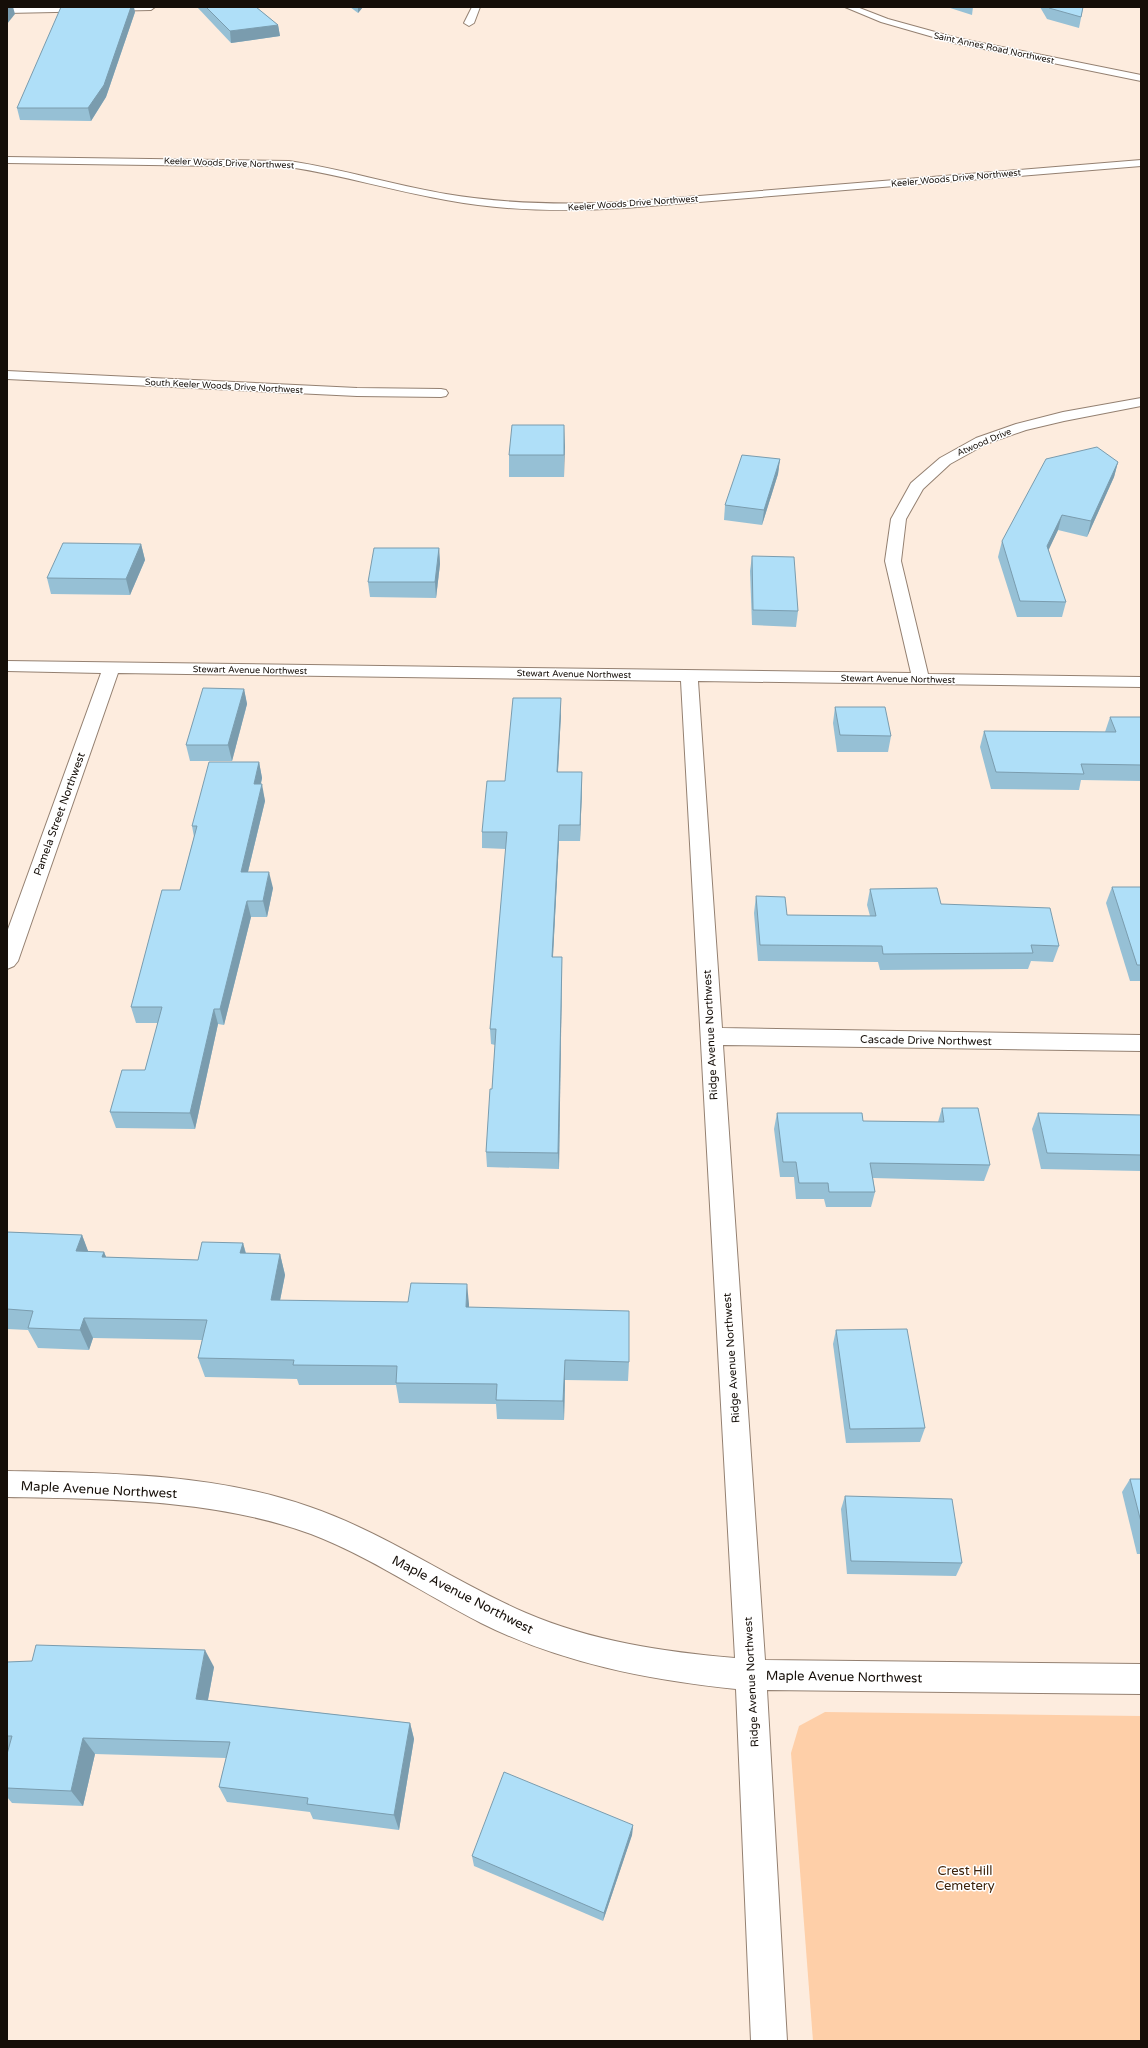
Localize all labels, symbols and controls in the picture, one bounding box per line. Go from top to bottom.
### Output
street label: Saint Annes Road Northwest [933,30,1056,67]
street label: Keeler Woods Drive Northwest [164,156,295,171]
street label: Keeler Woods Drive Northwest [891,167,1022,190]
street label: Keeler Woods Drive Northwest [568,193,699,214]
street label: South Keeler Woods Drive Northwest [145,377,304,396]
street label: Atwood Drive [955,426,1013,459]
street label: Stewart Avenue Northwest [193,664,308,677]
street label: Stewart Avenue Northwest [517,668,632,681]
street label: Stewart Avenue Northwest [841,673,956,686]
street label: Pamela Street Northwest [31,751,88,878]
street label: Ridge Avenue Northwest [701,969,720,1100]
street label: Cascade Drive Northwest [860,1033,992,1048]
street label: Ridge Avenue Northwest [720,1292,743,1423]
street label: Maple Avenue Northwest [20,1478,178,1502]
street label: Maple Avenue Northwest [389,1552,536,1638]
street label: Ridge Avenue Northwest [742,1616,761,1747]
street label: Maple Avenue Northwest [766,1668,922,1686]
park label: Crest Hill Cemetery [935,1863,995,1894]

